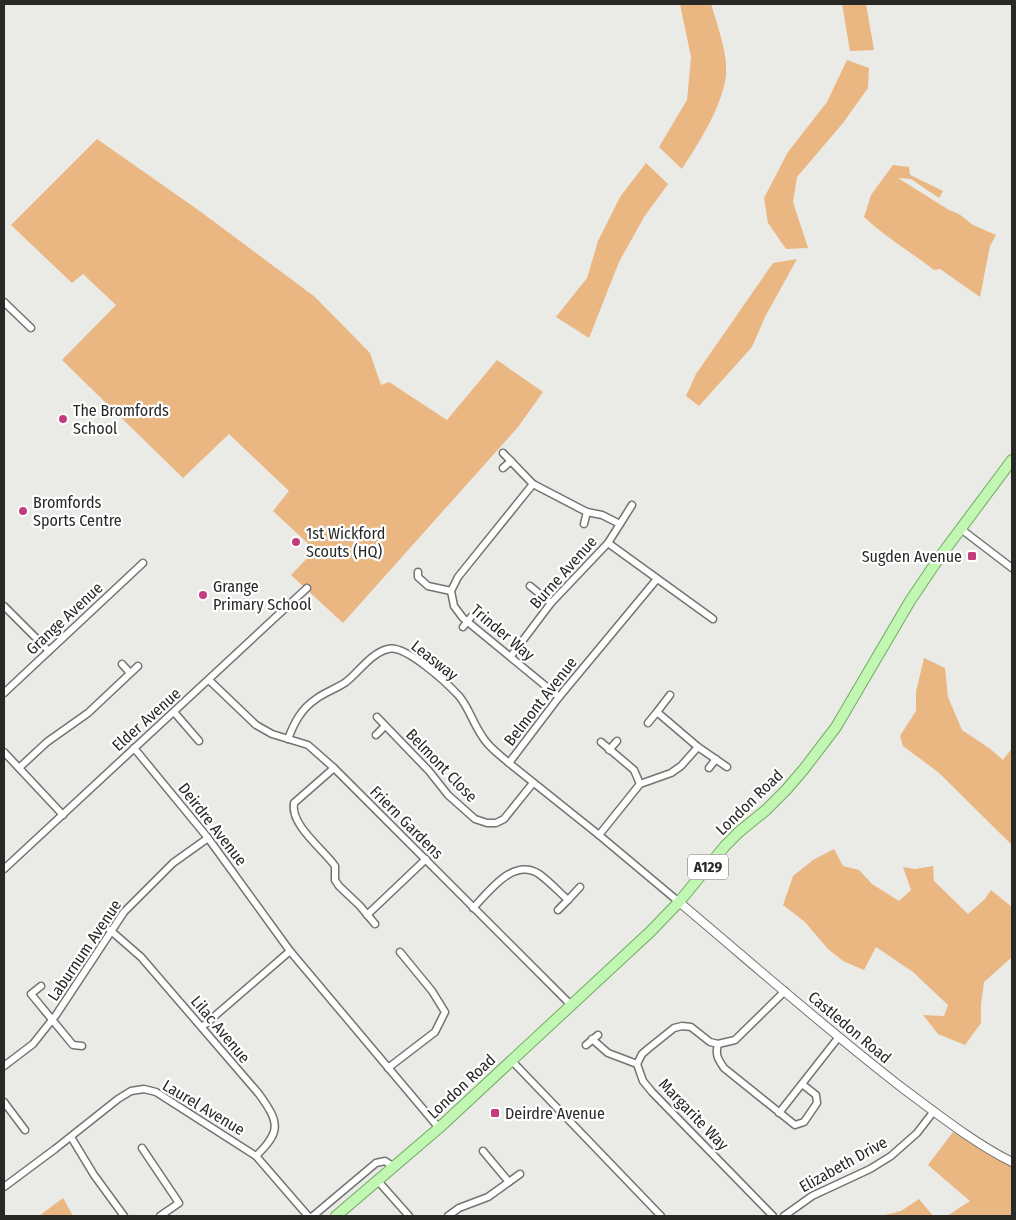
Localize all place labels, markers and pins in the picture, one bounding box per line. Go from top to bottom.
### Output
place label: The Bromfords School [73,401,169,438]
marker: The Bromfords School [57,413,69,425]
place label: Bromfords Sports Centre [33,493,122,530]
marker: Bromfords Sports Centre [17,505,29,517]
place label: 1st Wickford Scouts (HQ) [306,524,385,561]
marker: 1st Wickford Scouts (HQ) [290,536,302,548]
place label: Sugden Avenue [862,547,962,566]
marker: Sugden Avenue [966,550,978,562]
place label: Grange Primary School [213,577,312,614]
marker: Grange Primary School [197,589,209,601]
place label: Deirdre Avenue [505,1104,605,1123]
marker: Deirdre Avenue [489,1107,501,1119]

